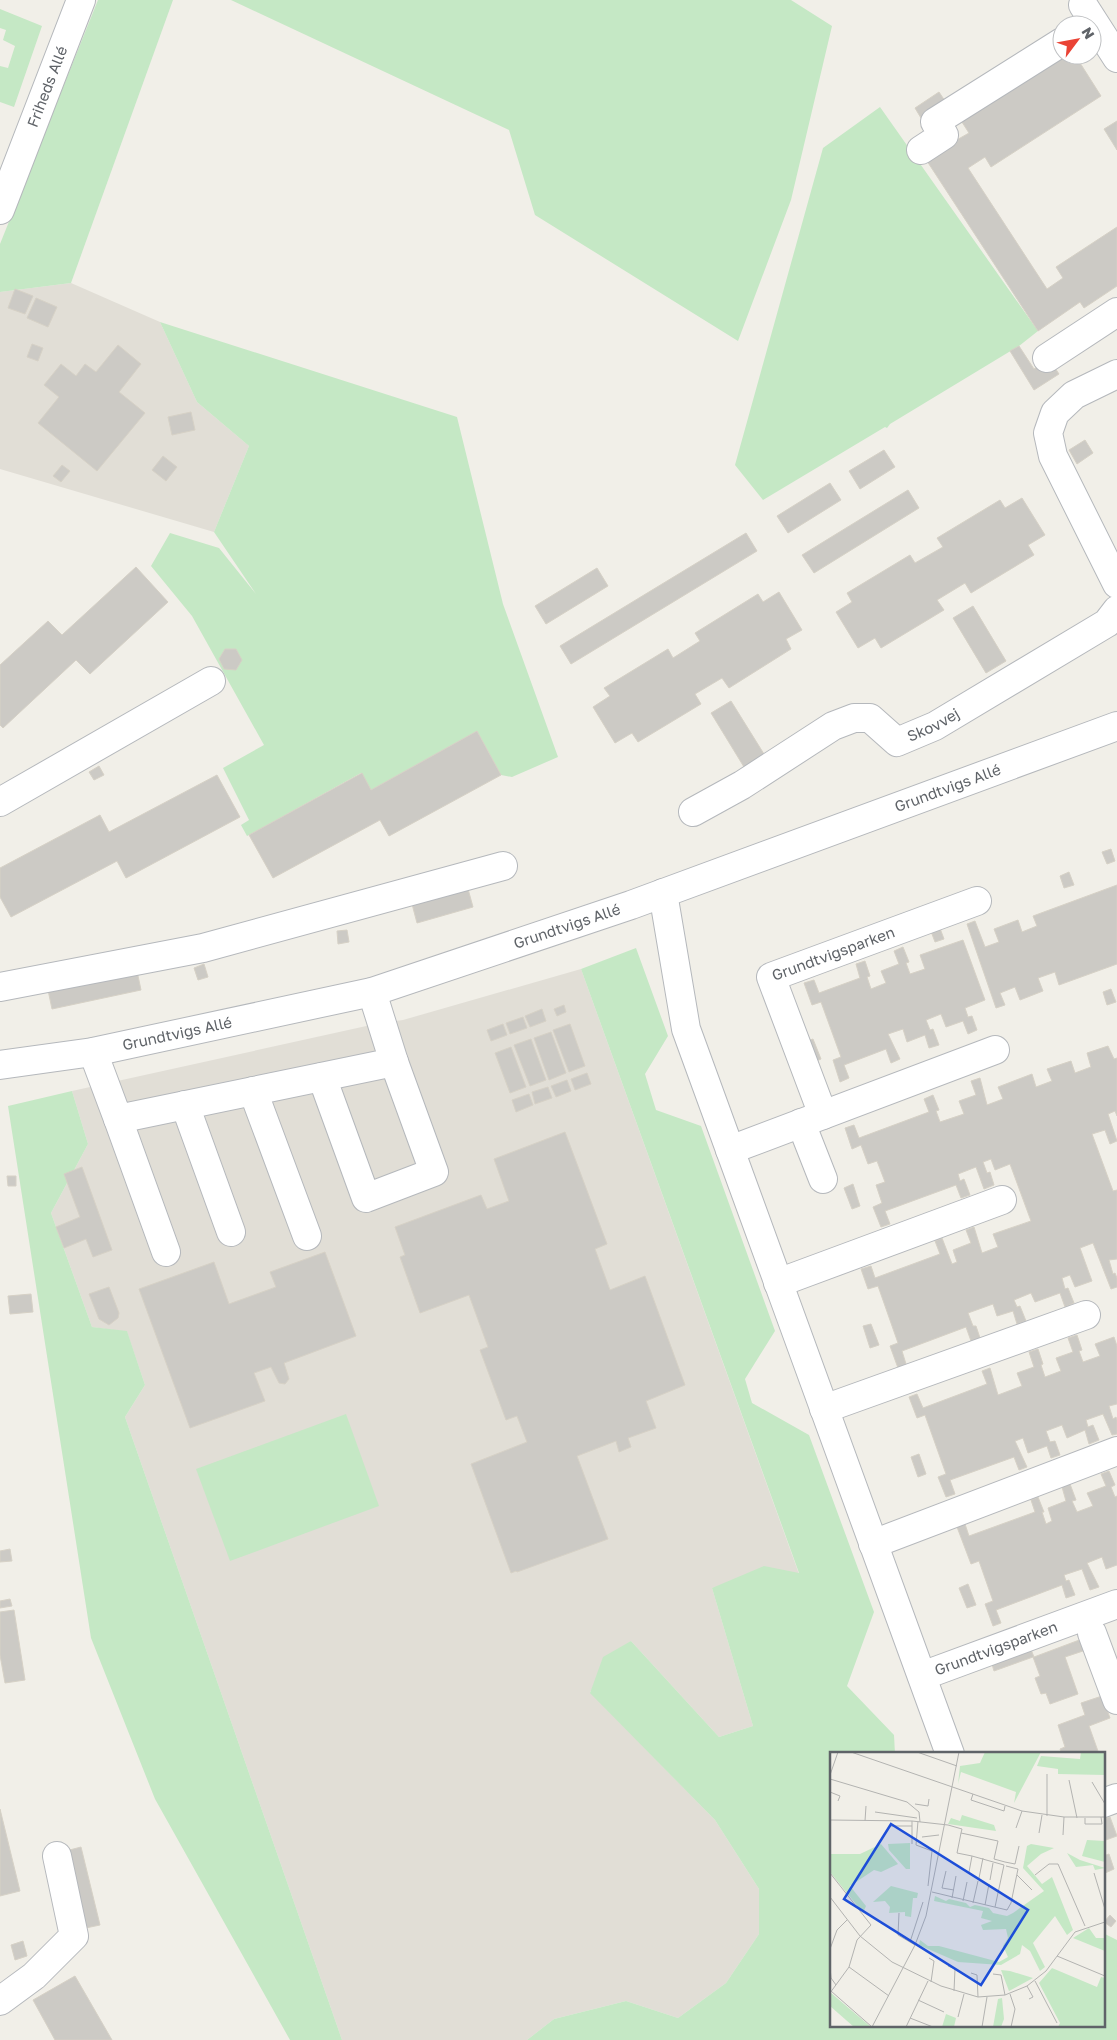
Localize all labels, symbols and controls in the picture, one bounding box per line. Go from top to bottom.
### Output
north arrow [1052,15,1102,65]
text: N [1078,24,1098,42]
street label: Friheds Allé [23,43,70,130]
street label: Skovvej [904,704,962,745]
street label: Grundtvigs Allé [892,760,1003,815]
street label: Grundtvigs Allé [511,899,623,952]
street label: Grundtvigsparken [769,922,897,984]
street label: Grundtvigs Allé [121,1012,234,1053]
street label: Grundtvigsparken [932,1617,1060,1679]
inset map [830,1752,1104,2028]

